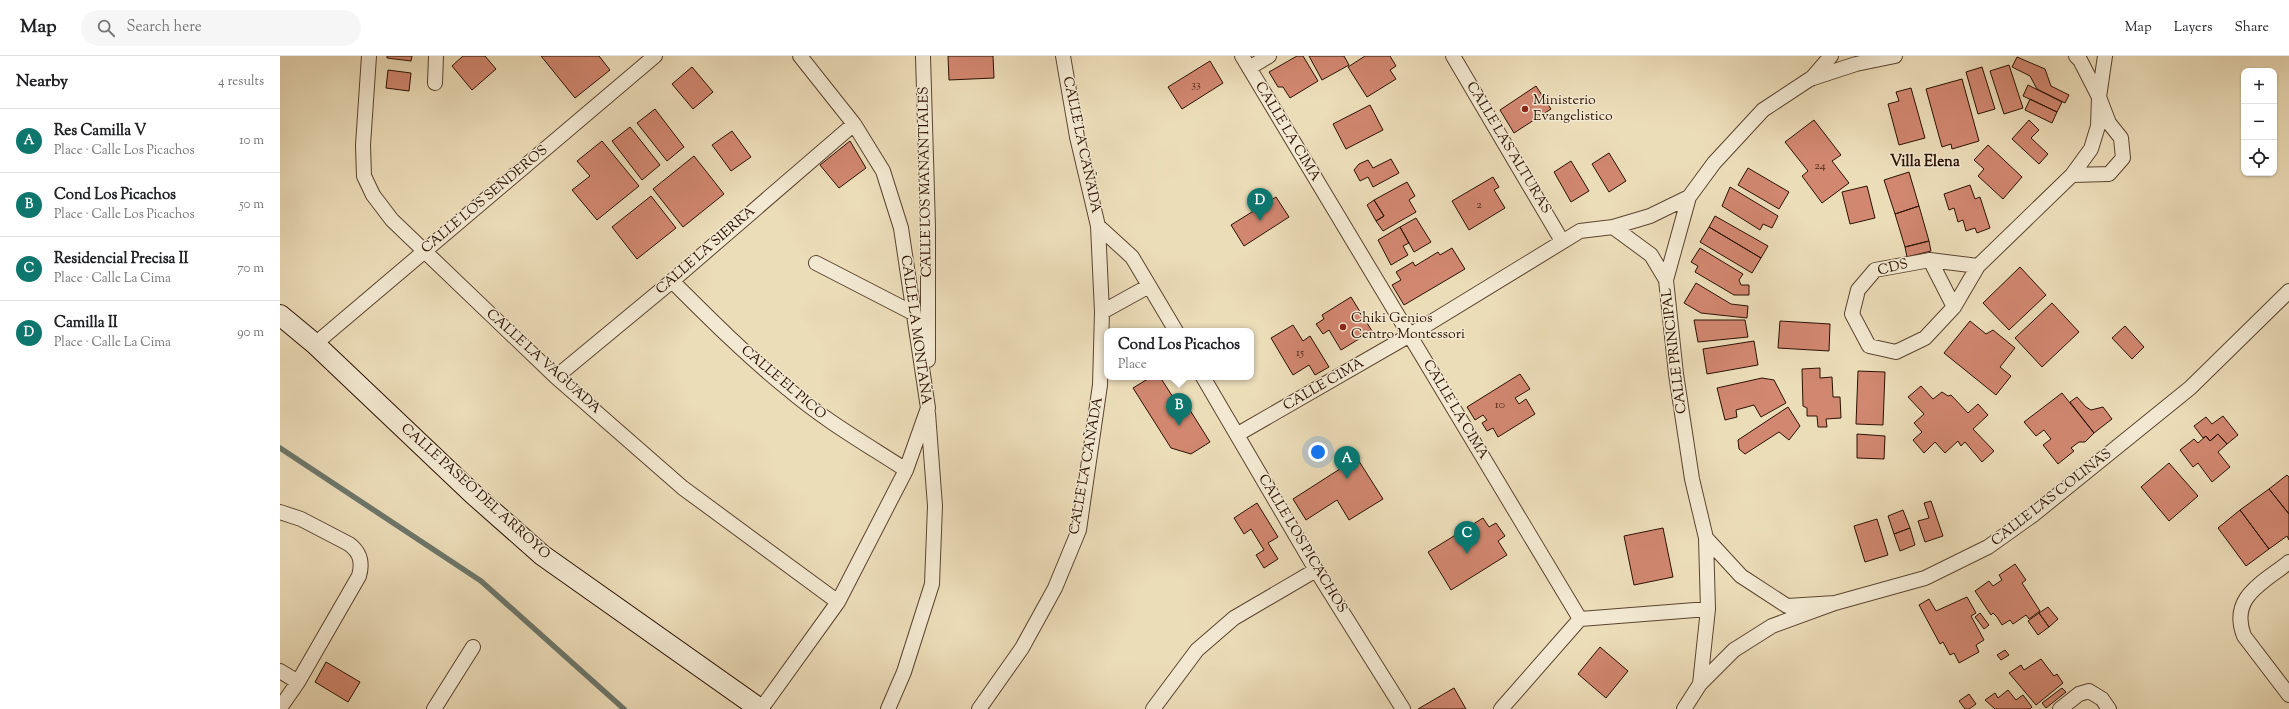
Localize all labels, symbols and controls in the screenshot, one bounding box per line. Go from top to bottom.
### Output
search box [81,10,361,46]
text: Map [20,14,57,41]
icon: search [95,17,117,39]
text: Search here [127,17,202,38]
text: Map [2125,18,2152,38]
text: Layers [2174,18,2212,38]
text: Share [2234,18,2269,38]
map controls [2241,68,2277,176]
button: + [2241,68,2277,104]
text: Nearby [16,70,68,94]
text: 4 results [218,73,264,91]
street label: CALLE LA CAÑADA [1057,75,1105,216]
house number: 33 [1191,76,1201,94]
street label: CALLE LA CIMA [1249,78,1325,186]
street label: CALLE LAS ALTURAS [1461,78,1555,218]
street label: CALLE LOS MANANTIALES [914,86,938,278]
place label: Ministerio Evangelistico [1533,91,1613,127]
marker: Ministerio Evangelistico [1520,104,1530,114]
button: − [2241,104,2277,140]
text: Res Camilla V [54,121,146,142]
text: A [24,132,34,150]
text: 10 m [239,132,264,150]
button: locate [2241,140,2277,176]
street label: CALLE LOS SENDEROS [417,141,553,259]
text: Place · Calle Los Picachos [54,142,195,160]
district label: Villa Elena [1890,152,1960,173]
house number: 24 [1814,157,1826,175]
text: Cond Los Picachos [54,185,176,206]
pin: D [1247,188,1273,221]
text: B [25,196,33,214]
text: 50 m [239,196,264,214]
house number: 2 [1476,196,1482,214]
street label: CALLE LA SIERRA [652,202,761,300]
text: Place · Calle Los Picachos [54,206,195,224]
text: Residencial Precisa II [54,249,189,270]
street label: CALLE LA MONTAÑA [895,254,936,407]
street label: CDS [1876,255,1910,281]
text: C [24,260,34,278]
text: 70 m [237,260,264,278]
text: Place · Calle La Cima [54,270,171,288]
street label: CALLE PRINCIPAL [1657,287,1693,415]
street label: CALLE LA VAGUADA [481,305,605,419]
place label: Chiki Genios Centro Montessori [1351,309,1465,345]
text: Camilla II [54,313,118,334]
marker: Chiki Genios Centro Montessori [1338,322,1348,332]
text: D [24,324,34,342]
text: 90 m [237,324,264,342]
popup [1104,328,1254,380]
text: Place · Calle La Cima [54,334,171,352]
text: Cond Los Picachos [1118,335,1240,356]
street label: CALLE EL PICO [736,341,830,425]
house number: 15 [1296,344,1304,362]
street label: CALLE CIMA [1280,353,1369,416]
text: Place [1118,356,1147,374]
street label: CALLE LA CIMA [1417,356,1493,464]
pin: B [1166,393,1192,426]
street label: CALLE LA CAÑADA [1065,395,1109,536]
house number: 10 [1495,396,1505,414]
street label: CALLE PASEO DEL ARROYO [396,419,554,565]
your location [1308,442,1328,462]
street label: CALLE LAS COLINAS [1988,445,2116,551]
pin: A [1334,446,1360,479]
street label: CALLE LOS PICACHOS [1253,471,1351,617]
pin: C [1454,521,1480,554]

